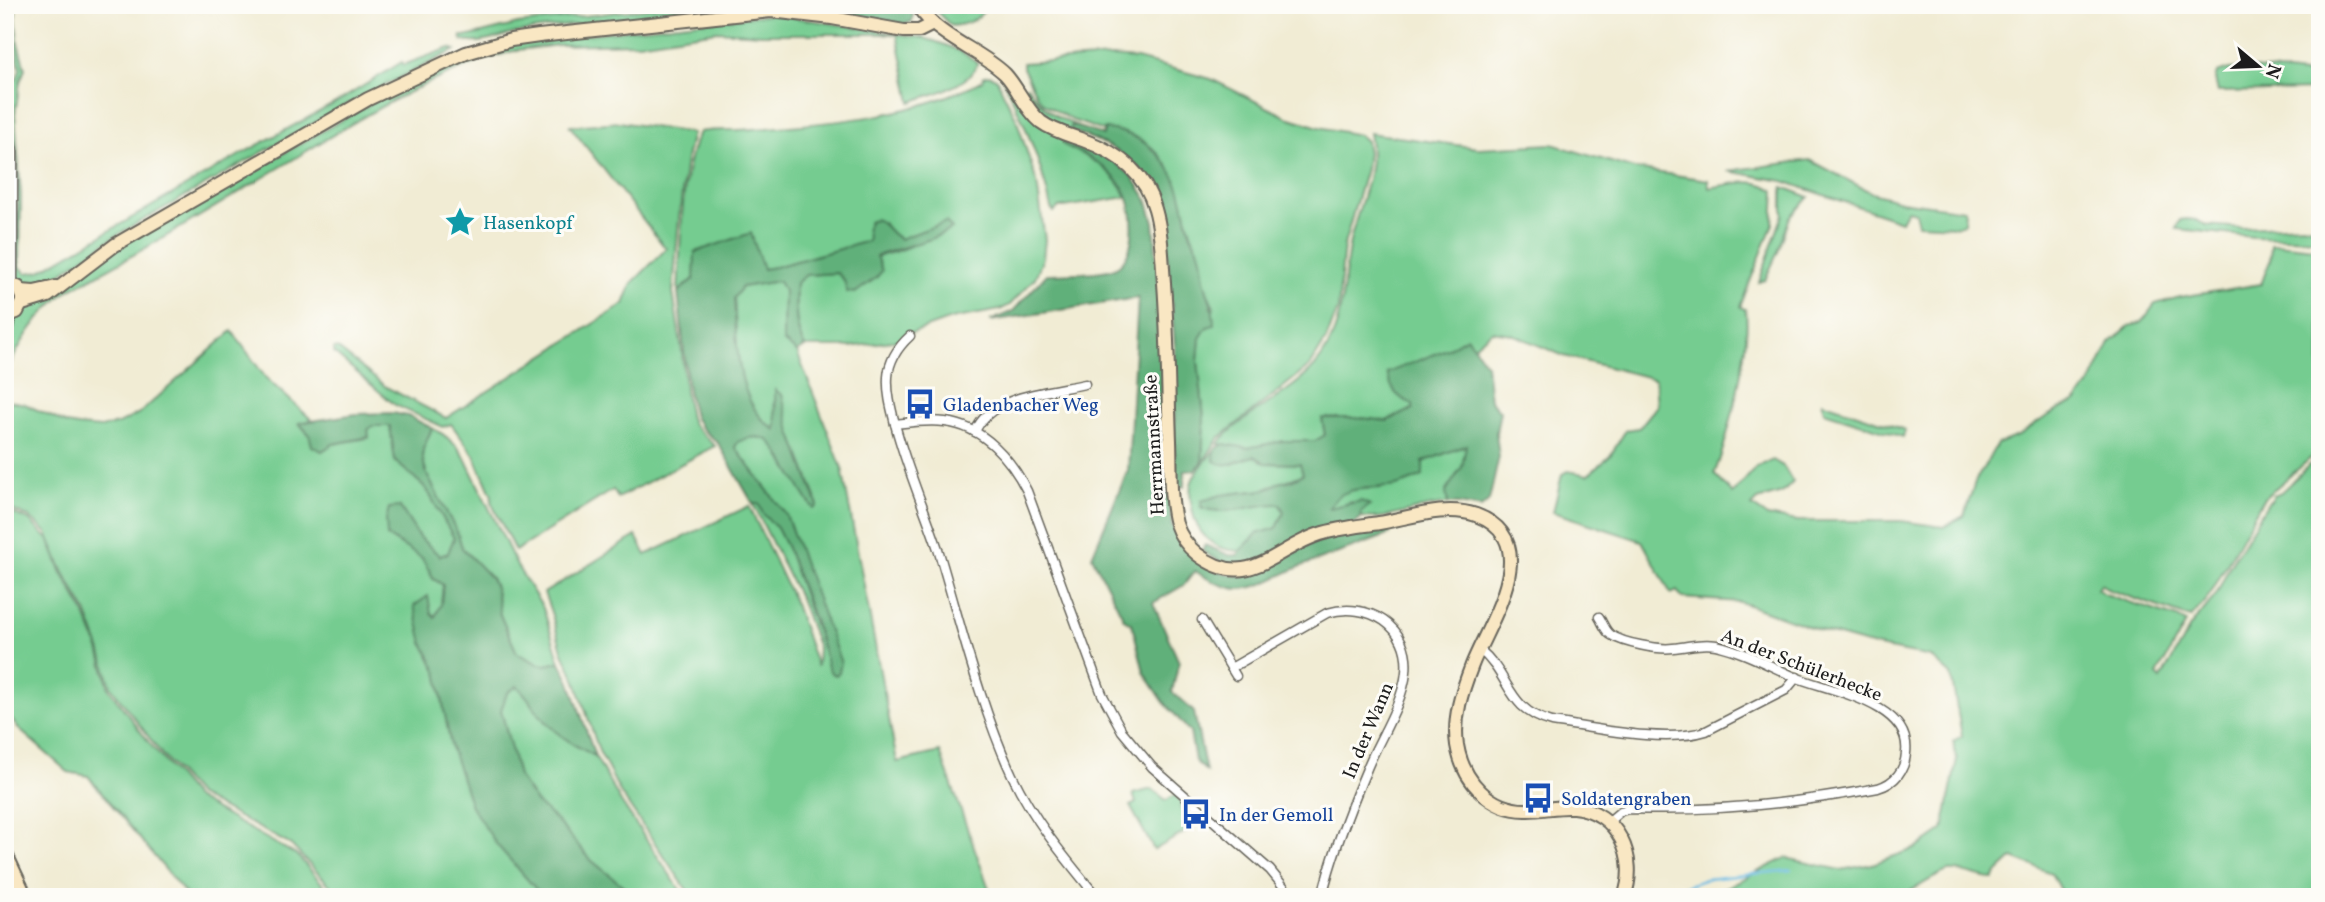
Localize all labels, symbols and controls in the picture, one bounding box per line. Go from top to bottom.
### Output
north arrow [2224,32,2294,102]
text: N [2258,60,2287,82]
place icon: Hasenkopf [443,205,477,239]
place label: Hasenkopf [483,211,574,237]
street label: Herrmannstraße [1138,374,1172,516]
bus stop icon: Gladenbacher Weg [903,387,937,421]
place label: Gladenbacher Weg [943,393,1099,419]
street label: An der Schülerhecke [1717,623,1886,709]
street label: In der Wann [1337,678,1401,783]
bus stop icon: Soldatengraben [1521,781,1555,815]
place label: Soldatengraben [1561,787,1692,813]
bus stop icon: In der Gemoll [1179,797,1213,831]
place label: In der Gemoll [1219,803,1334,829]

